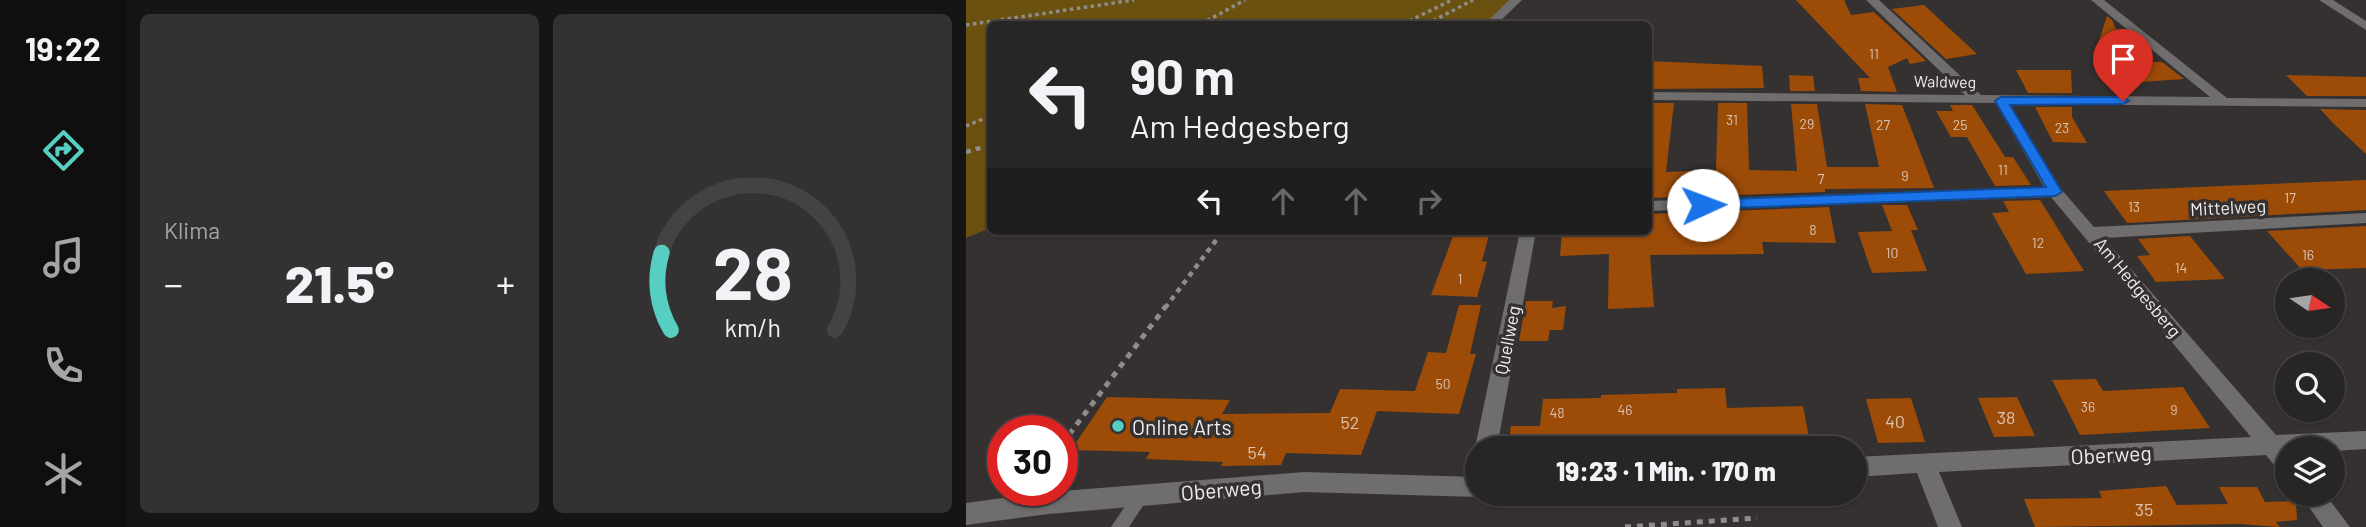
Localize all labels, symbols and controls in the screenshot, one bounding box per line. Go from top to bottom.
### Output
text: 19:22 [25,29,101,67]
pin [2093,29,2153,101]
icon: arrive [2104,40,2142,78]
house number: 11 [1869,45,1879,62]
text: 90 m [1130,46,1235,105]
icon: left [1015,49,1106,140]
street label: Waldweg [1914,71,1976,91]
text: Am Hedgesberg [1130,106,1350,144]
house number: 31 [1726,111,1738,128]
house number: 29 [1800,115,1814,132]
house number: 27 [1876,116,1890,133]
house number: 25 [1953,116,1967,133]
house number: 23 [2055,119,2069,136]
icon: directions [39,126,88,175]
house number: 11 [1998,161,2008,178]
house number: 9 [1901,167,1909,184]
position arrow [1666,168,1740,242]
house number: 7 [1818,170,1825,187]
icon: left [1191,182,1229,220]
icon: ahead [1264,182,1302,220]
icon: ahead [1337,182,1375,220]
icon: right [1410,182,1448,220]
house number: 17 [2284,189,2296,206]
street label: Mittelweg [2190,194,2266,220]
house number: 13 [2128,198,2140,215]
text: Klima [164,216,220,244]
house number: 8 [1809,221,1817,238]
text: 28 [712,227,793,315]
icon: music [39,233,88,282]
street label: Am Hedgesberg [2090,233,2186,341]
house number: 12 [2032,234,2044,251]
house number: 10 [1886,244,1898,261]
house number: 16 [2302,246,2314,263]
text: 21.5° [285,251,394,313]
house number: 14 [2175,259,2187,276]
text: − [164,260,183,306]
text: + [496,260,515,306]
north arrow [2275,268,2345,338]
map controls [2275,268,2345,506]
house number: 1 [1458,270,1462,287]
street label: Quellweg [1490,304,1524,376]
text: km/h [724,311,781,341]
icon: phone [39,341,88,390]
button: search [2275,352,2345,422]
house number: 50 [1435,375,1451,392]
house number: 36 [2081,398,2095,415]
house number: 46 [1618,401,1632,418]
house number: 9 [2170,401,2178,418]
house number: 48 [1549,404,1565,421]
house number: 38 [1997,406,2015,428]
house number: 40 [1885,410,1905,432]
house number: 52 [1341,411,1359,433]
place label: Online Arts [1132,414,1232,439]
speed limit sign: 30 [987,415,1078,506]
marker: Online Arts [1110,418,1126,434]
button: layers [2275,436,2345,506]
street label: Oberweg [2070,439,2152,469]
house number: 54 [1247,441,1267,463]
icon: climate [39,449,88,498]
text: 19:23 · 1 Min. · 170 m [1556,455,1776,486]
street label: Oberweg [1180,473,1262,505]
house number: 35 [2135,498,2153,520]

